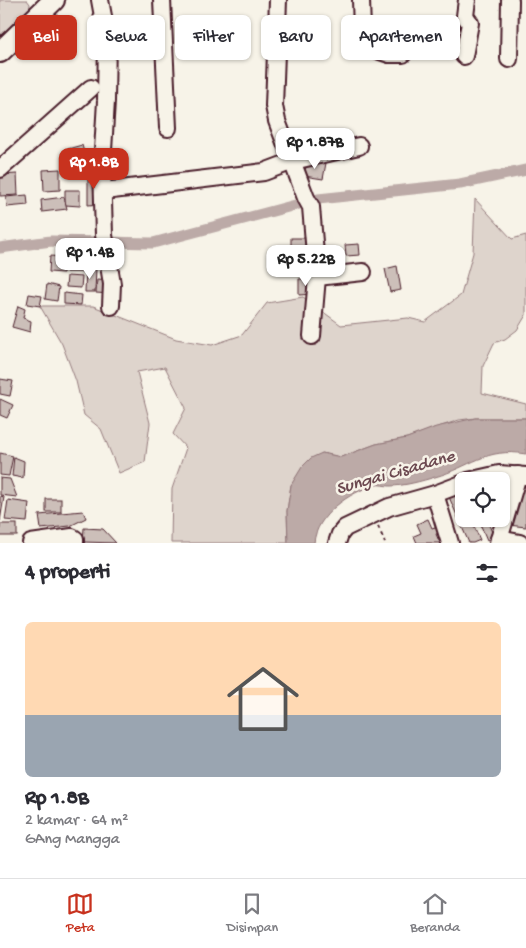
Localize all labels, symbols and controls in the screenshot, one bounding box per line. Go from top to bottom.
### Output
chip: Beli [15,15,77,60]
chip: Sewa [87,15,165,60]
chip: Filter [175,15,251,60]
chip: Baru [261,15,331,60]
chip: Apartemen [341,15,460,60]
pin: Rp 1.87B [263,128,367,170]
text: Rp 1.87B [287,134,343,153]
pin: Rp 1.8B [48,148,140,190]
text: Rp 1.8B [70,154,118,173]
pin: Rp 1.4B [44,238,136,280]
text: Rp 1.4B [66,244,114,263]
pin: Rp 5.22B [254,244,358,287]
text: Rp 5.22B [277,251,335,270]
water label: Sungai Cisadane [334,446,458,500]
map controls [455,472,510,527]
button: locate [455,472,510,527]
icon: filters [473,559,501,587]
text: 4 properti [25,561,110,586]
icon: home [218,654,308,744]
text: Rp 1.8B [25,787,89,812]
text: 2 kamar · 64 m² [25,812,128,831]
text: GAng Mangga [25,831,120,850]
tab: Peta [66,890,94,937]
tab: Disimpan [227,890,278,937]
tab: Beranda [410,890,460,937]

